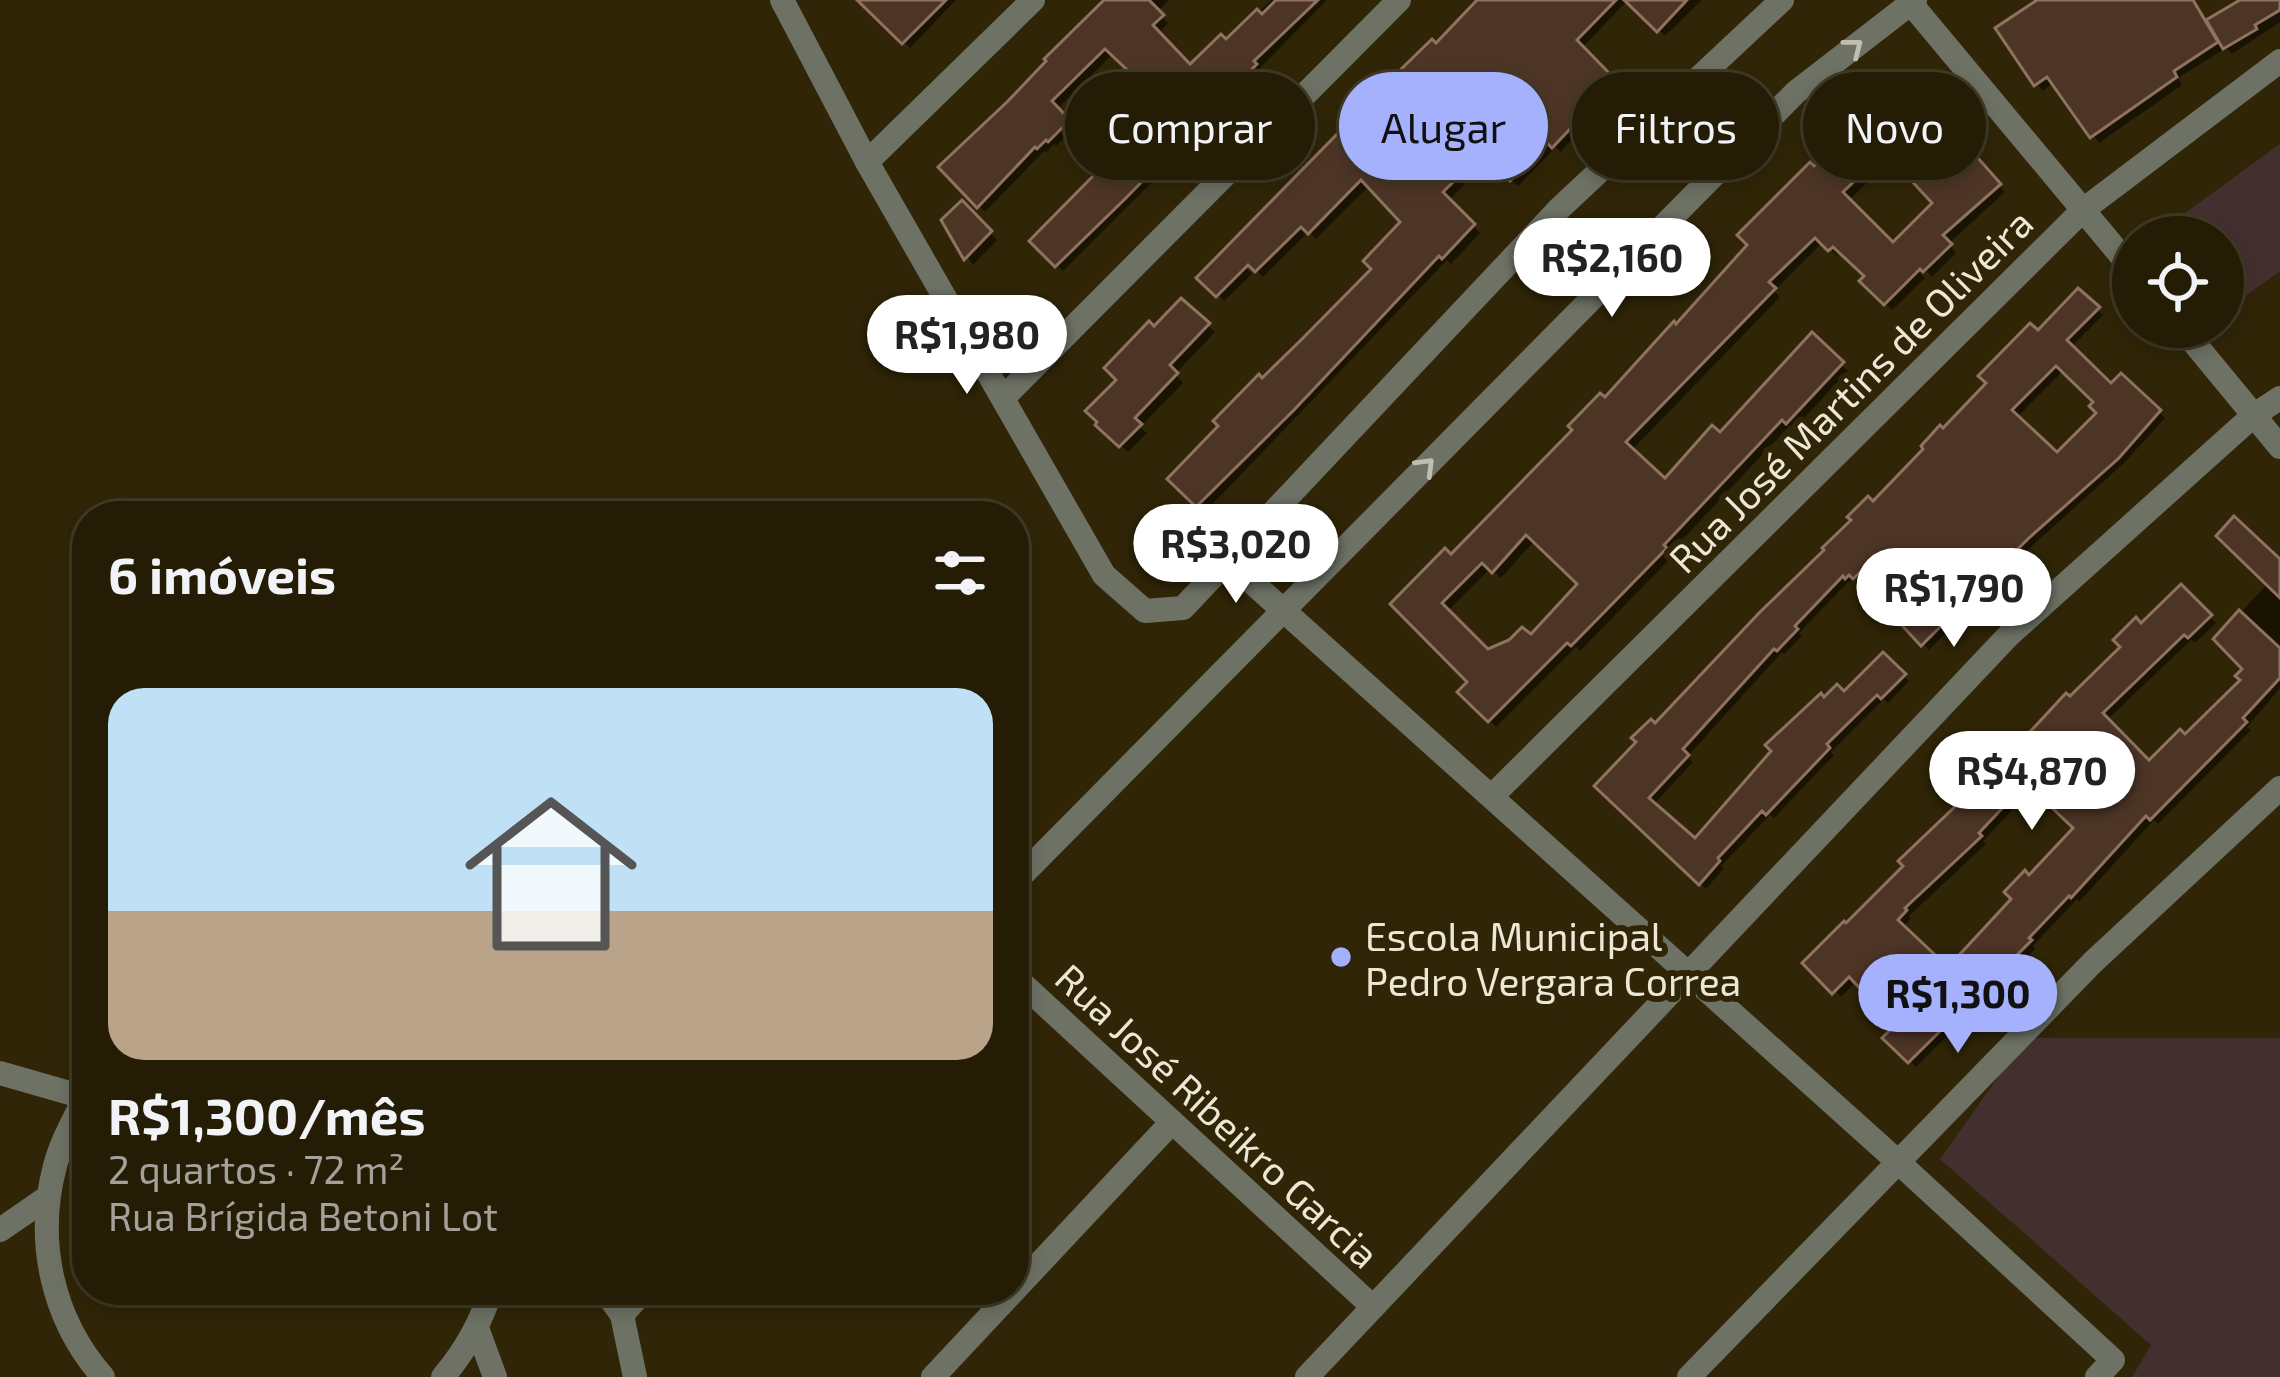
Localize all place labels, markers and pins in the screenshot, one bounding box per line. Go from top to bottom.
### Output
pin: R$2,160 [1501,218,1723,320]
pin: R$1,980 [856,295,1078,397]
pin: R$3,020 [1125,504,1347,606]
pin: R$1,790 [1843,548,2065,650]
pin: R$4,870 [1921,731,2143,833]
place label: Escola Municipal Pedro Vergara Correa [1365,912,1741,1004]
marker: Escola Municipal Pedro Vergara Correa [1328,944,1354,970]
pin: R$1,300 [1847,954,2069,1056]

